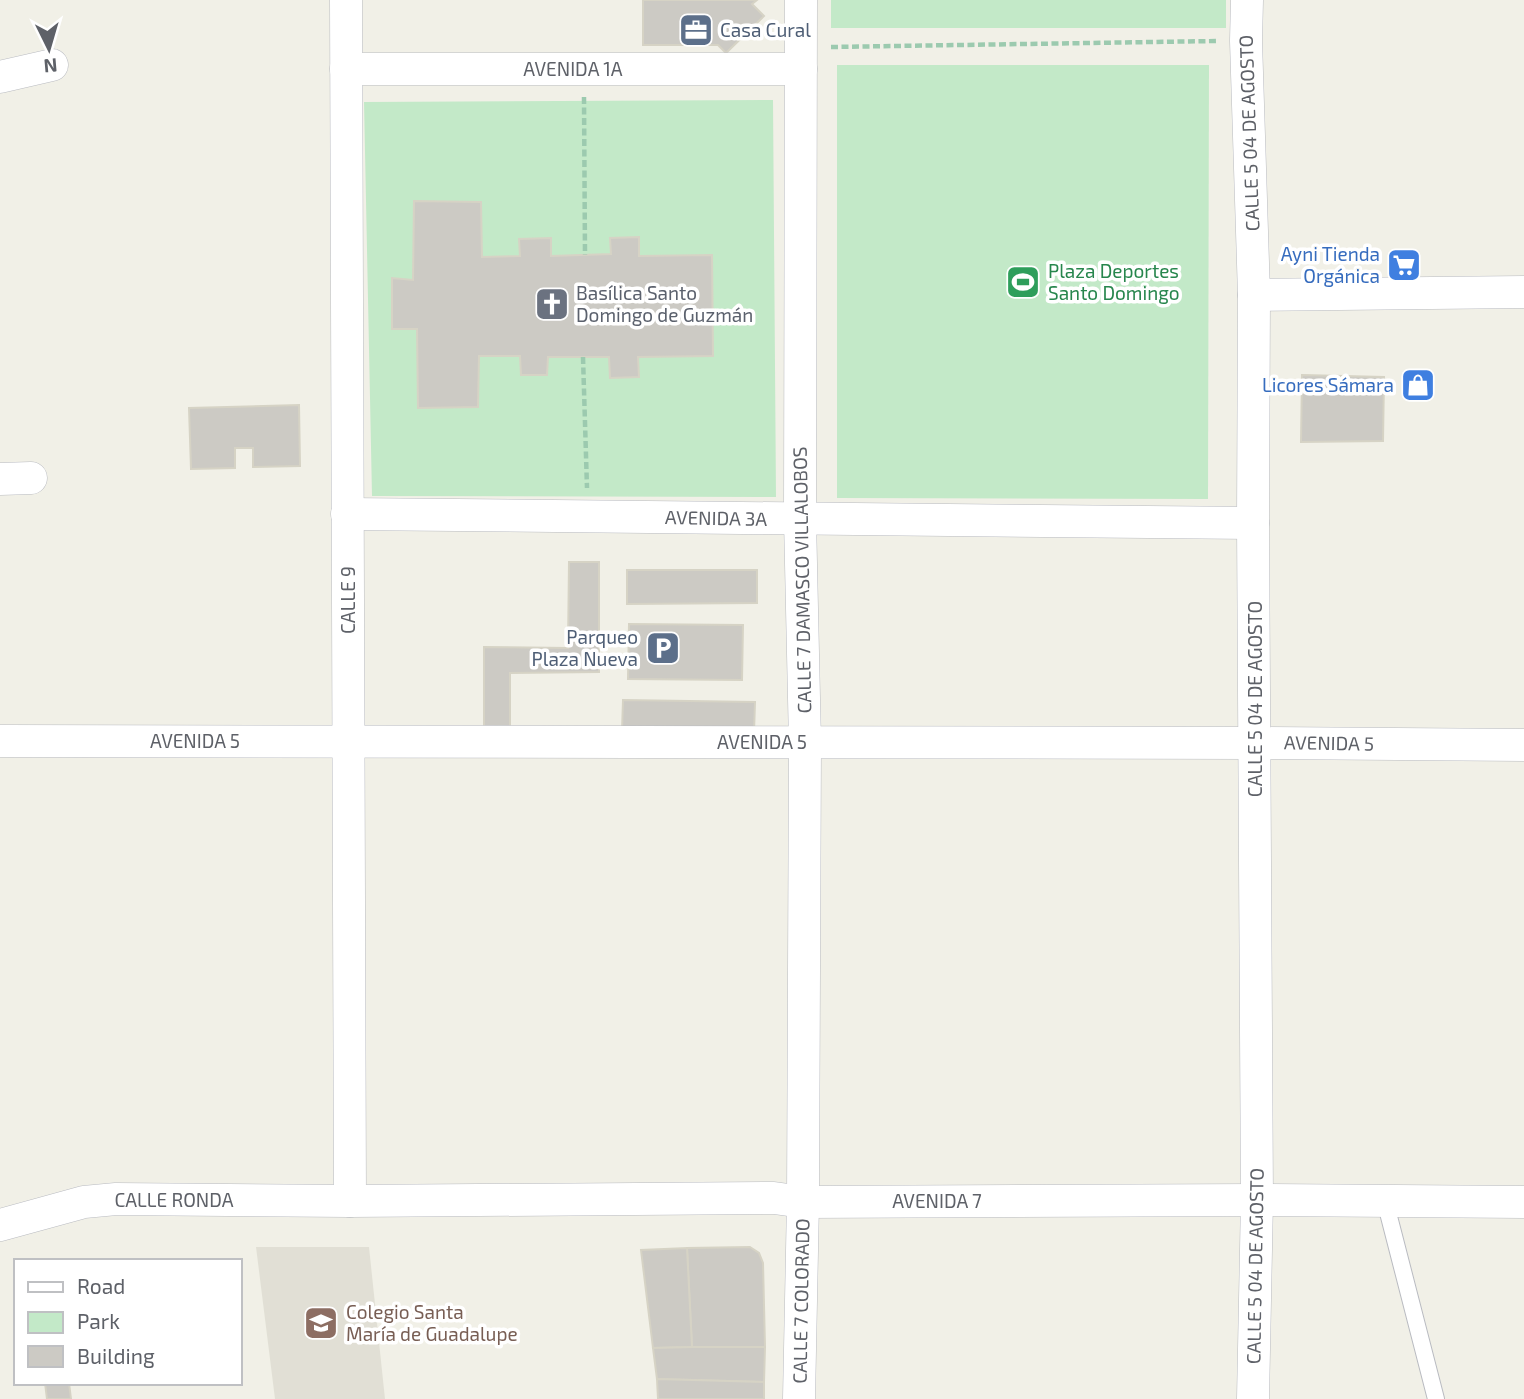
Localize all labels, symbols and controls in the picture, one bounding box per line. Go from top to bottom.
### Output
office icon: Casa Cural [677,11,715,49]
north arrow [14,14,84,84]
place label: Casa Cural [720,18,811,41]
street label: CALLE 5 04 DE AGOSTO [1234,34,1263,232]
text: N [43,54,58,78]
street label: AVENIDA 1A [523,57,623,80]
place label: Ayni Tienda Orgánica [1281,242,1380,287]
supermarket icon: Ayni Tienda Orgánica [1385,246,1423,284]
place label: Plaza Deportes Santo Domingo [1048,259,1180,304]
sports icon: Plaza Deportes Santo Domingo [1004,263,1042,301]
place label: Basílica Santo Domingo de Guzmán [576,281,753,326]
church icon: Basílica Santo Domingo de Guzmán [533,285,571,323]
shop icon: Licores Sámara [1399,366,1437,404]
place label: Licores Sámara [1262,373,1394,396]
street label: CALLE 7 DAMASCO VILLALOBOS [788,446,815,714]
street label: AVENIDA 3A [665,505,768,530]
street label: CALLE 9 [336,566,359,634]
street label: CALLE 5 04 DE AGOSTO [1243,601,1266,797]
place label: Parqueo Plaza Nueva [532,625,638,670]
parking icon: Parqueo Plaza Nueva [644,629,682,667]
street label: AVENIDA 5 [150,729,240,752]
street label: AVENIDA 5 [717,730,807,753]
street label: AVENIDA 5 [1284,730,1374,755]
street label: CALLE 5 04 DE AGOSTO [1241,1168,1268,1364]
street label: CALLE RONDA [114,1188,234,1211]
street label: AVENIDA 7 [892,1189,982,1212]
street label: CALLE 7 COLORADO [788,1218,813,1384]
legend [14,1259,242,1385]
text: Road [77,1273,125,1298]
place label: Colegio Santa María de Guadalupe [346,1300,518,1345]
school or university icon: Colegio Santa María de Guadalupe [302,1304,340,1342]
text: Park [77,1308,120,1333]
text: Building [77,1343,155,1368]

